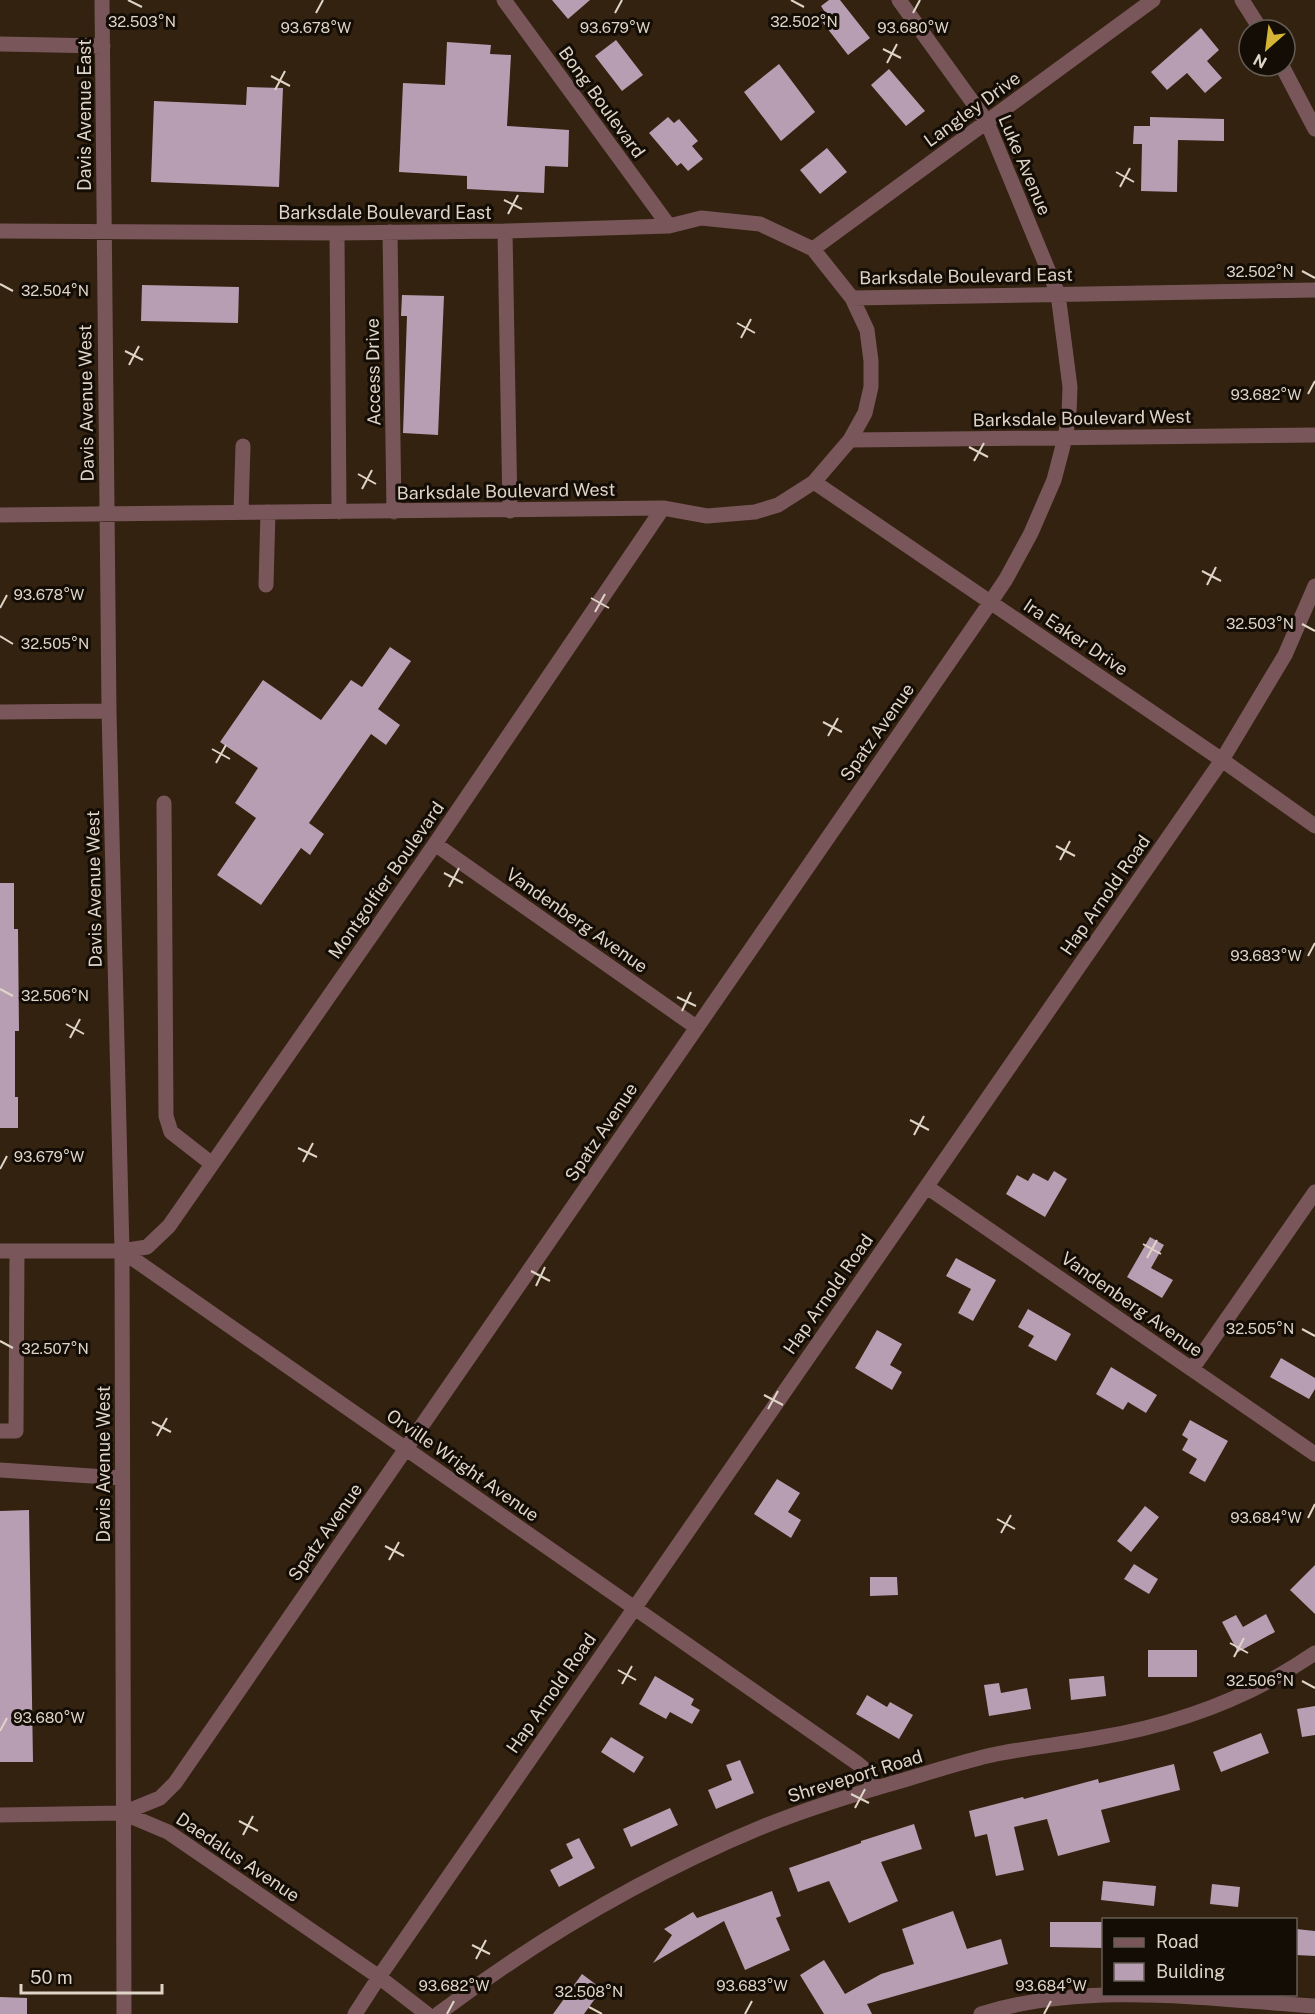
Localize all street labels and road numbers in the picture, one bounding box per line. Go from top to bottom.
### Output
street label: Davis Avenue East [74,39,95,191]
street label: Bong Boulevard [555,42,649,162]
street label: Langley Drive [920,67,1024,151]
street label: Luke Avenue [994,112,1056,218]
street label: Barksdale Boulevard East [278,202,492,223]
street label: Barksdale Boulevard East [859,264,1073,288]
street label: Access Drive [362,318,384,426]
street label: Davis Avenue West [74,324,98,482]
street label: Barksdale Boulevard West [972,406,1192,430]
street label: Barksdale Boulevard West [396,479,616,503]
street label: Ira Eaker Drive [1020,594,1132,680]
street label: Spatz Avenue [836,679,918,785]
street label: Montgolfier Boulevard [324,798,448,962]
street label: Davis Avenue West [82,810,106,968]
street label: Hap Arnold Road [1056,831,1154,959]
street label: Vandenberg Avenue [502,863,652,977]
street label: Spatz Avenue [560,1079,642,1185]
street label: Hap Arnold Road [779,1230,877,1358]
street label: Vandenberg Avenue [1057,1247,1207,1361]
street label: Davis Avenue West [93,1385,114,1543]
street label: Orville Wright Avenue [383,1404,543,1526]
street label: Spatz Avenue [284,1479,366,1585]
street label: Hap Arnold Road [502,1629,600,1757]
street label: Shreveport Road [785,1745,925,1807]
street label: Daedalus Avenue [172,1808,304,1906]

